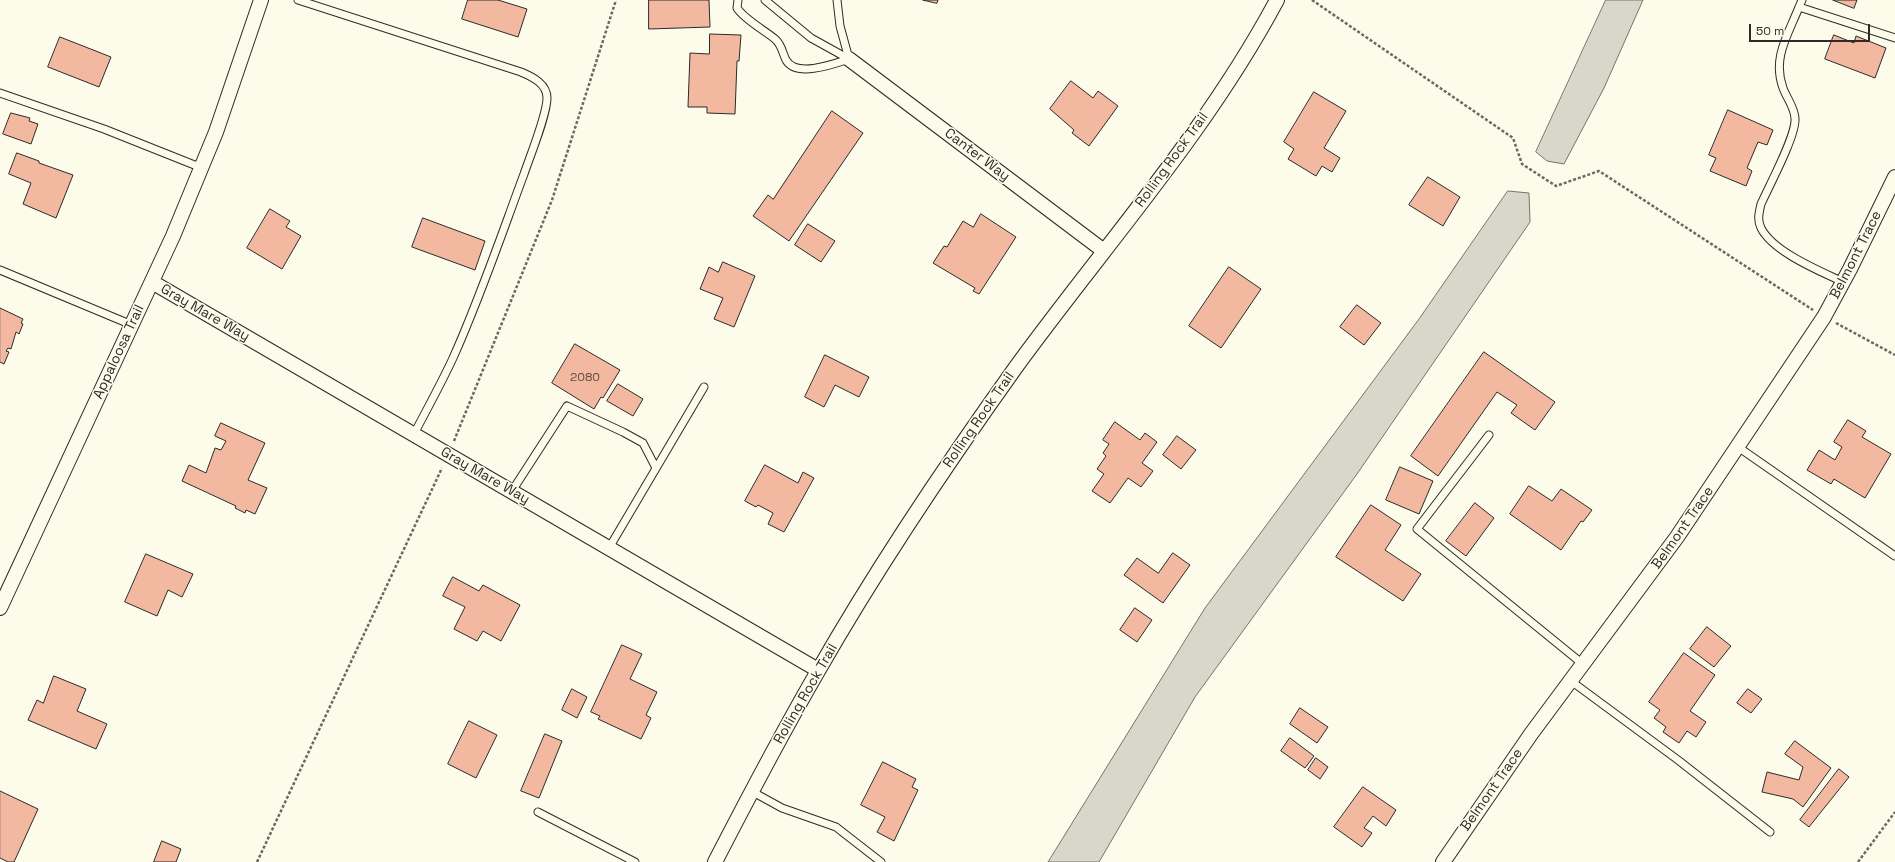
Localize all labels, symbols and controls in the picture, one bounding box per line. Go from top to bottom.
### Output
scale bar [1751,16,1872,42]
text: 50 m [1756,23,1784,39]
street label: Rolling Rock Trail [1132,109,1212,211]
street label: Canter Way [941,125,1013,185]
street label: Belmont Trace [1827,208,1885,302]
street label: Gray Mare Way [158,281,252,345]
street label: Appaloosa Trail [90,302,148,402]
street label: Rolling Rock Trail [940,369,1018,471]
house number: 2080 [570,371,600,385]
street label: Gray Mare Way [438,444,532,508]
street label: Belmont Trace [1648,484,1718,572]
street label: Rolling Rock Trail [770,641,842,747]
street label: Belmont Trace [1457,746,1527,834]

